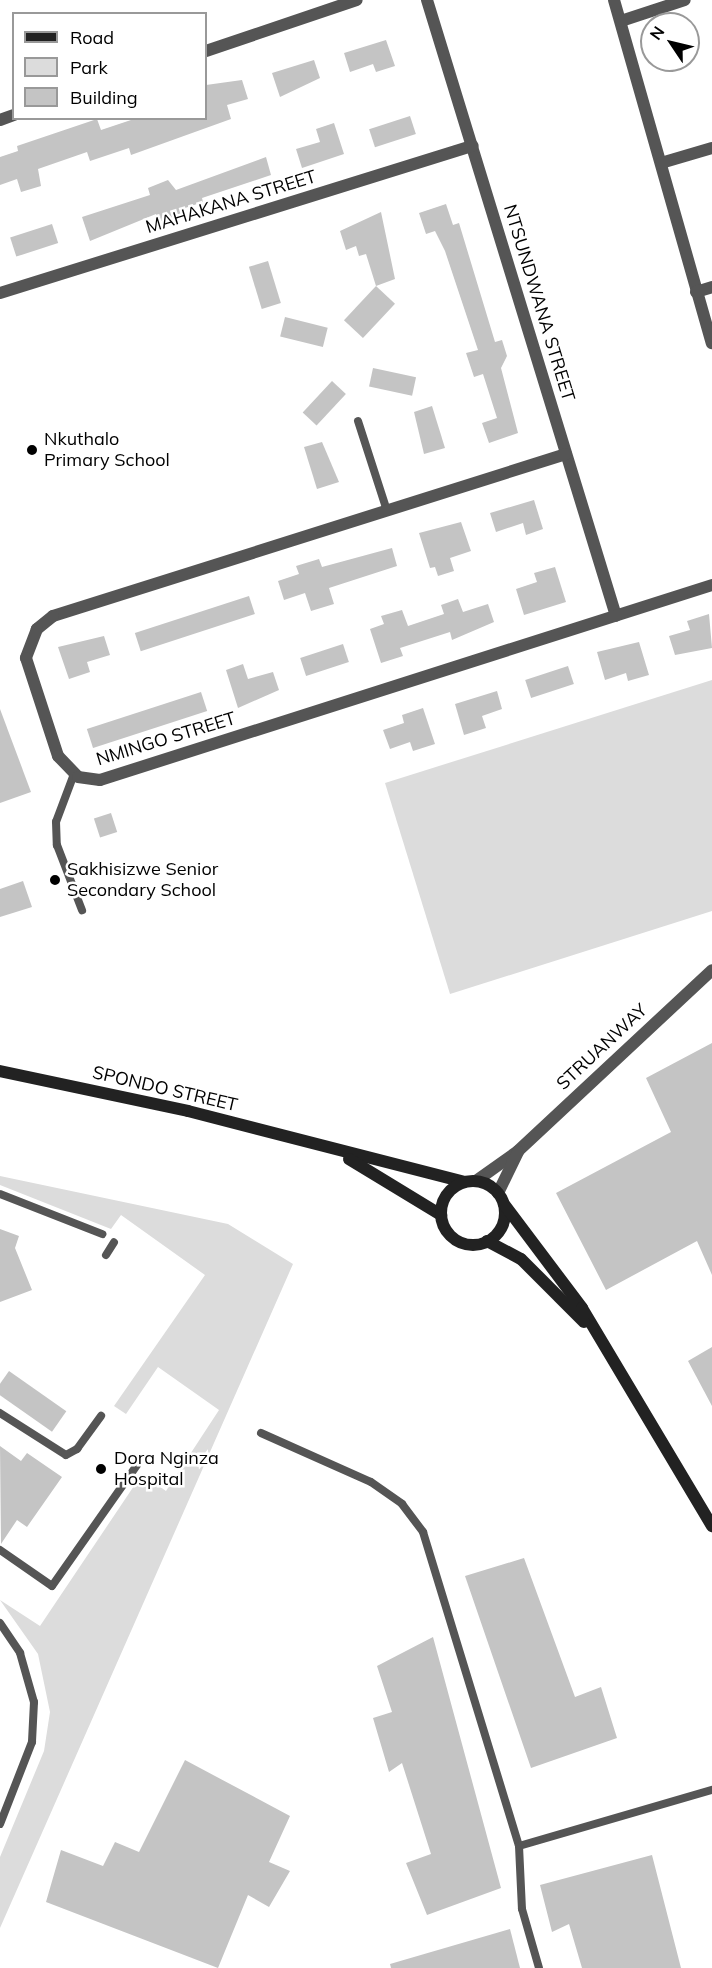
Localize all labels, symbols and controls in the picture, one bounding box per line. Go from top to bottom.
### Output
legend [12,12,207,120]
north arrow [640,12,700,72]
text: N [645,22,669,44]
text: Road [70,26,114,49]
text: Park [70,56,108,79]
text: Building [70,86,138,109]
street label: MAHAKANA STREET [143,166,319,238]
street label: NTSUNDWANA STREET [499,202,579,404]
place label: Nkuthalo Primary School [44,429,170,472]
marker: Nkuthalo Primary School [25,443,39,457]
street label: NMINGO STREET [94,707,238,771]
place label: Sakhisizwe Senior Secondary School [67,859,218,902]
marker: Sakhisizwe Senior Secondary School [48,873,62,887]
street label: STRUANWAY [552,1000,652,1094]
street label: SPONDO STREET [90,1062,240,1116]
place label: Dora Nginza Hospital [114,1448,219,1490]
marker: Dora Nginza Hospital [92,1460,110,1478]

